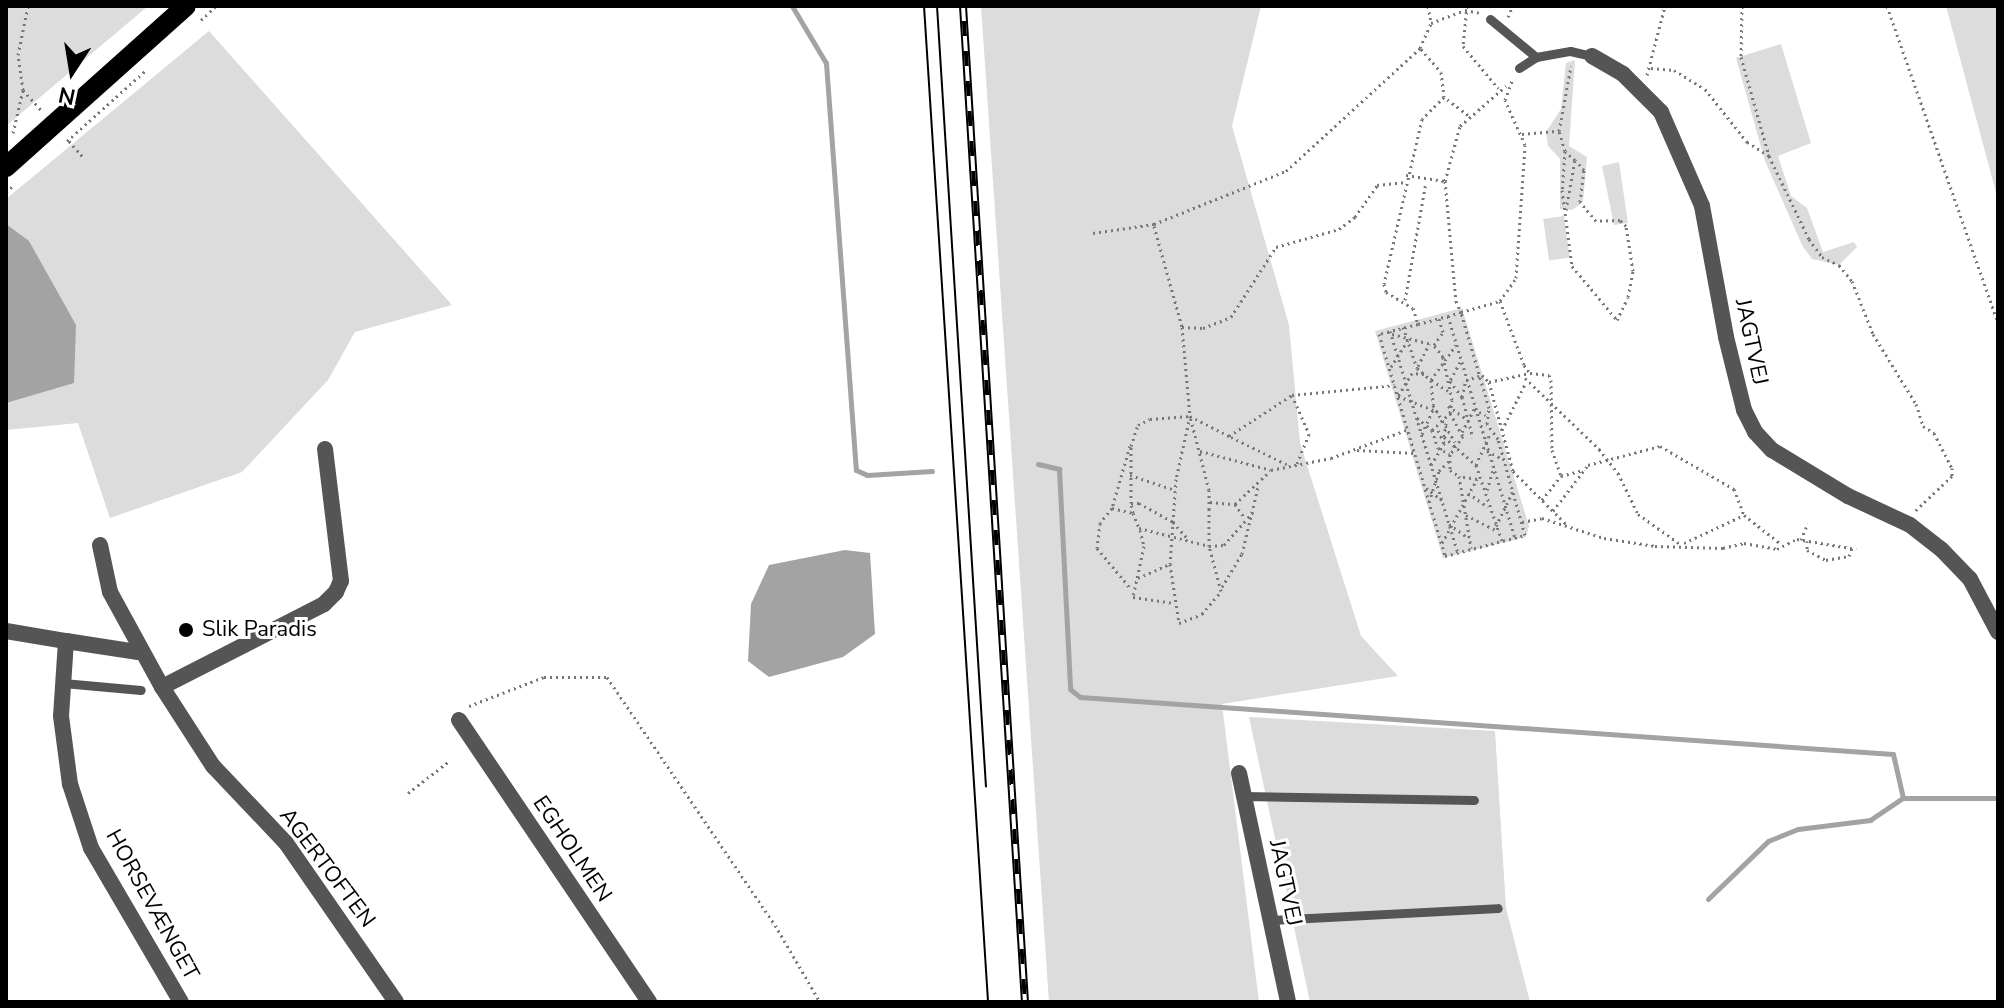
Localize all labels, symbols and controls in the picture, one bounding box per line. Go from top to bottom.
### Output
north arrow [32,32,112,112]
text: N [56,79,78,112]
street label: JAGTVEJ [1729,297,1773,387]
place label: Slik Paradis [202,617,317,643]
marker: Slik Paradis [177,621,195,639]
street label: EGHOLMEN [527,791,617,907]
street label: AGERTOFTEN [274,803,380,933]
street label: HORSEVÆNGET [100,825,204,985]
street label: JAGTVEJ [1263,838,1307,928]

